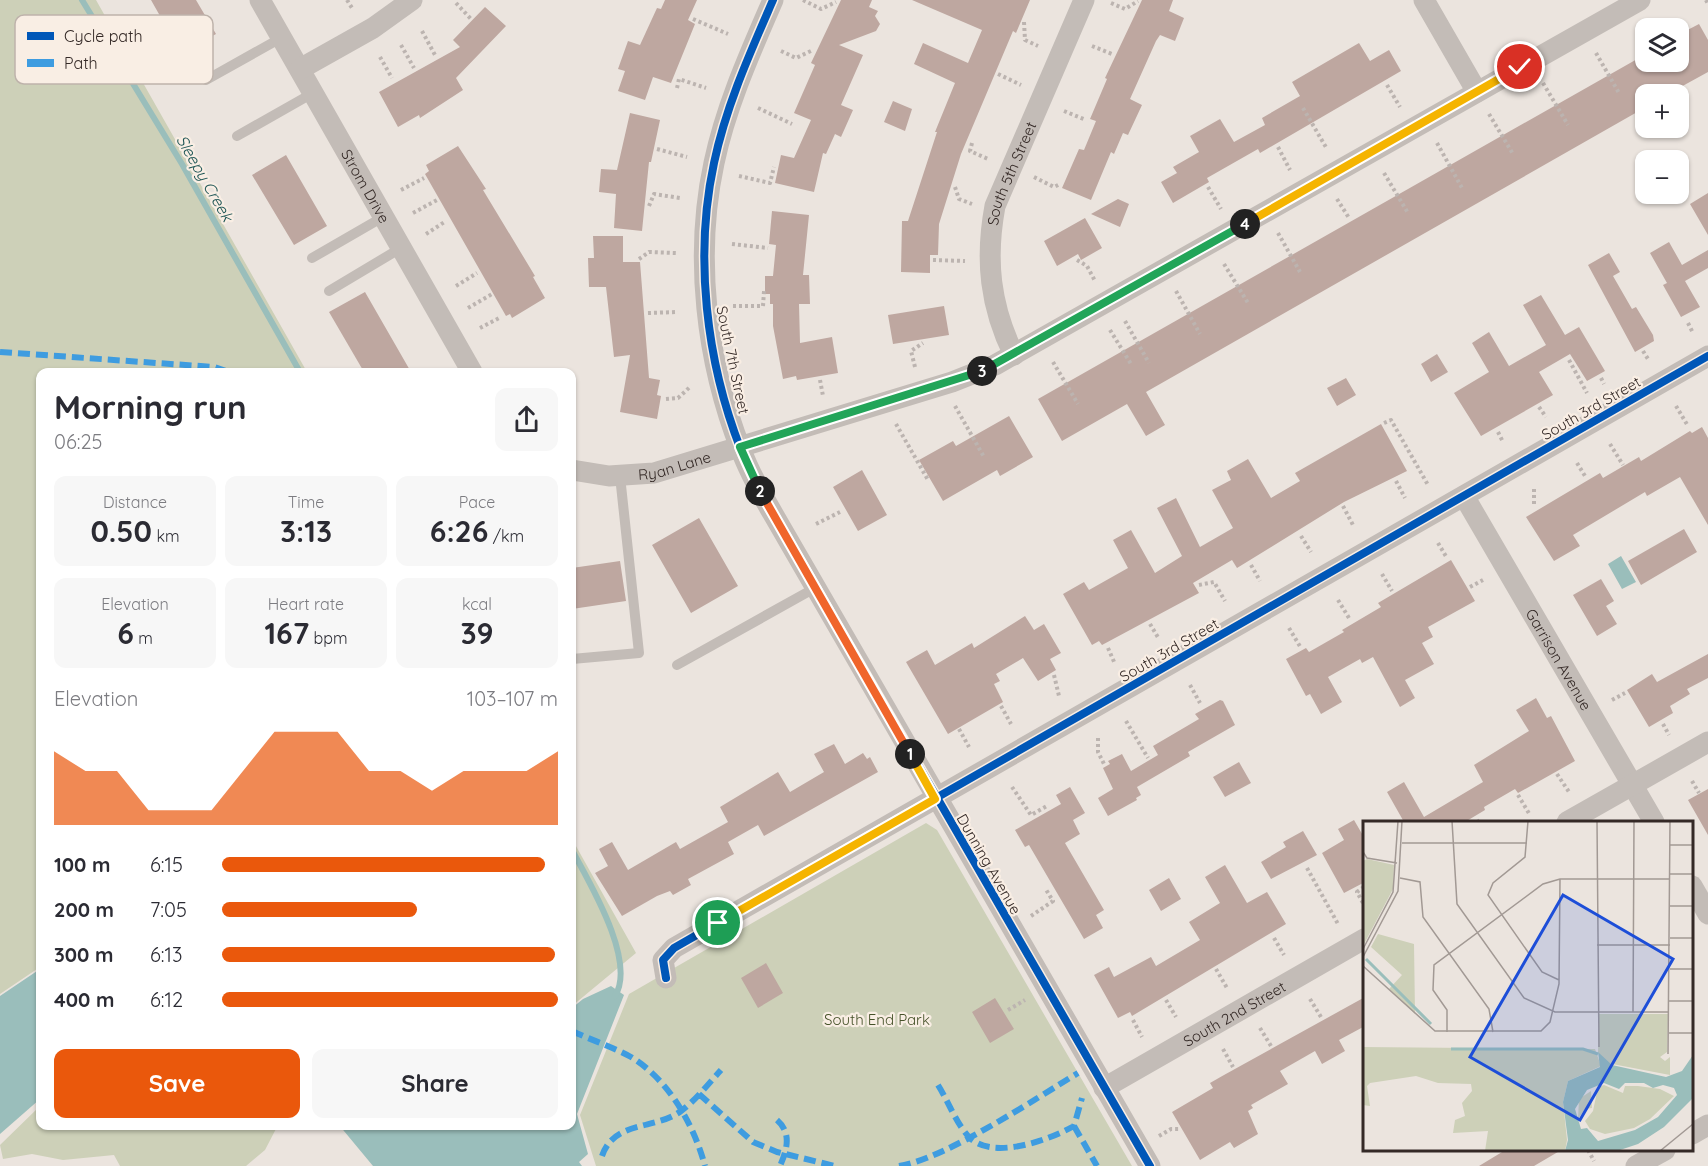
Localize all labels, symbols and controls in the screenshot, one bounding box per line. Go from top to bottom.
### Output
legend [15,15,213,84]
map controls [1635,18,1689,204]
button: layers [1635,18,1689,72]
text: Cycle path [64,26,143,46]
pin [1494,41,1545,92]
icon: check [1503,50,1536,83]
text: Path [64,53,98,73]
button: + [1635,84,1689,138]
street label: South 5th Street [983,118,1040,227]
water label: Sleepy Creek [172,131,239,226]
street label: Strom Drive [337,146,395,226]
button: − [1635,150,1689,204]
pin: 4 [1230,209,1260,239]
text: 4 [1240,214,1250,234]
street label: South 7th Street [712,304,754,416]
pin: 3 [967,356,997,386]
text: 3 [978,361,986,381]
street label: South 3rd Street [1538,372,1644,444]
text: Morning run [54,386,247,427]
button: share [495,388,558,451]
text: 06:25 [54,429,102,454]
street label: Ryan Lane [637,447,713,484]
pin: 2 [745,476,775,506]
text: 2 [755,481,765,501]
text: Distance [103,492,167,512]
text: Time [288,492,324,512]
text: Pace [459,492,495,512]
text: 0.50 [90,512,152,550]
text: 3:13 [280,512,332,550]
text: 6:26 [430,512,488,550]
text: km [152,526,180,546]
text: /km [488,526,524,546]
text: Elevation [101,594,169,614]
text: Heart rate [268,594,344,614]
text: kcal [462,594,492,614]
street label: Garrison Avenue [1522,605,1596,714]
text: 6 [117,614,134,652]
text: 167 [264,614,309,652]
text: 39 [460,614,494,652]
street label: South 3rd Street [1116,614,1222,686]
text: m [134,628,153,648]
text: bpm [309,628,348,648]
text: Elevation [54,686,138,711]
text: 103–107 m [467,686,558,711]
pin: 1 [895,739,925,769]
text: 1 [907,744,913,764]
street label: Dunning Avenue [952,810,1026,918]
inset map [1363,821,1693,1151]
text: 100 m [54,852,110,877]
text: 6:15 [150,852,183,877]
text: 200 m [54,897,114,922]
text: 7:05 [150,897,187,922]
pin [692,897,743,948]
icon: arrive [701,906,734,939]
text: 300 m [54,942,113,967]
text: 6:13 [150,942,182,967]
street label: South 2nd Street [1180,977,1289,1050]
text: 400 m [54,987,114,1012]
text: 6:12 [150,987,183,1012]
park label: South End Park [824,1010,930,1029]
button: Save [54,1049,300,1118]
button: Share [312,1049,558,1118]

